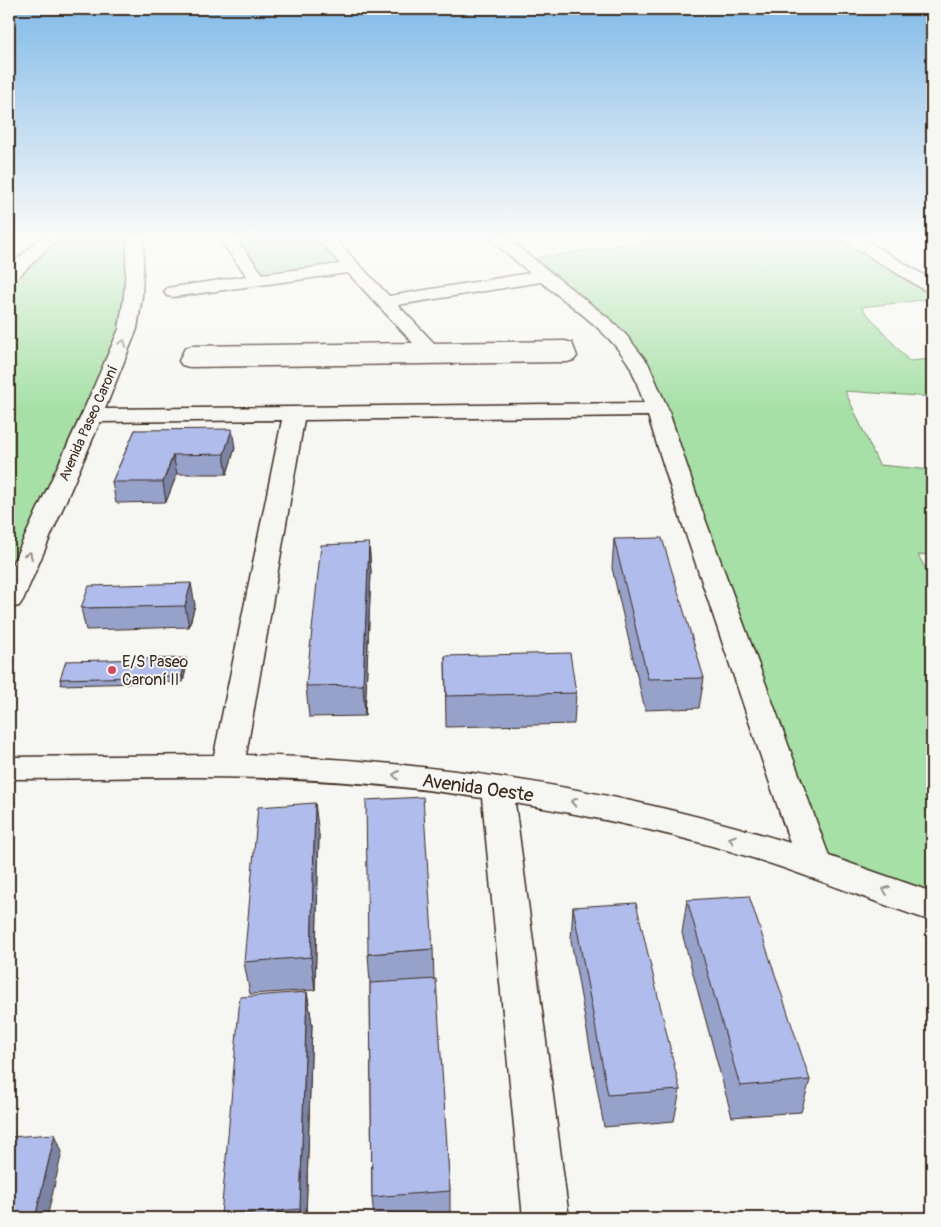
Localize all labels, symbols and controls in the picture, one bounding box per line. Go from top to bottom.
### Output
one-way arrow [117,339,127,347]
street label: Avenida Paseo Caroní [55,363,122,484]
one-way arrow [23,551,33,560]
place label: E/S Paseo Caroní II [122,652,189,690]
marker: E/S Paseo Caroní II [106,664,118,676]
street label: Avenida Oeste [421,768,536,808]
one-way arrow [392,770,400,781]
one-way arrow [570,797,578,808]
one-way arrow [729,834,737,844]
one-way arrow [883,886,891,896]

